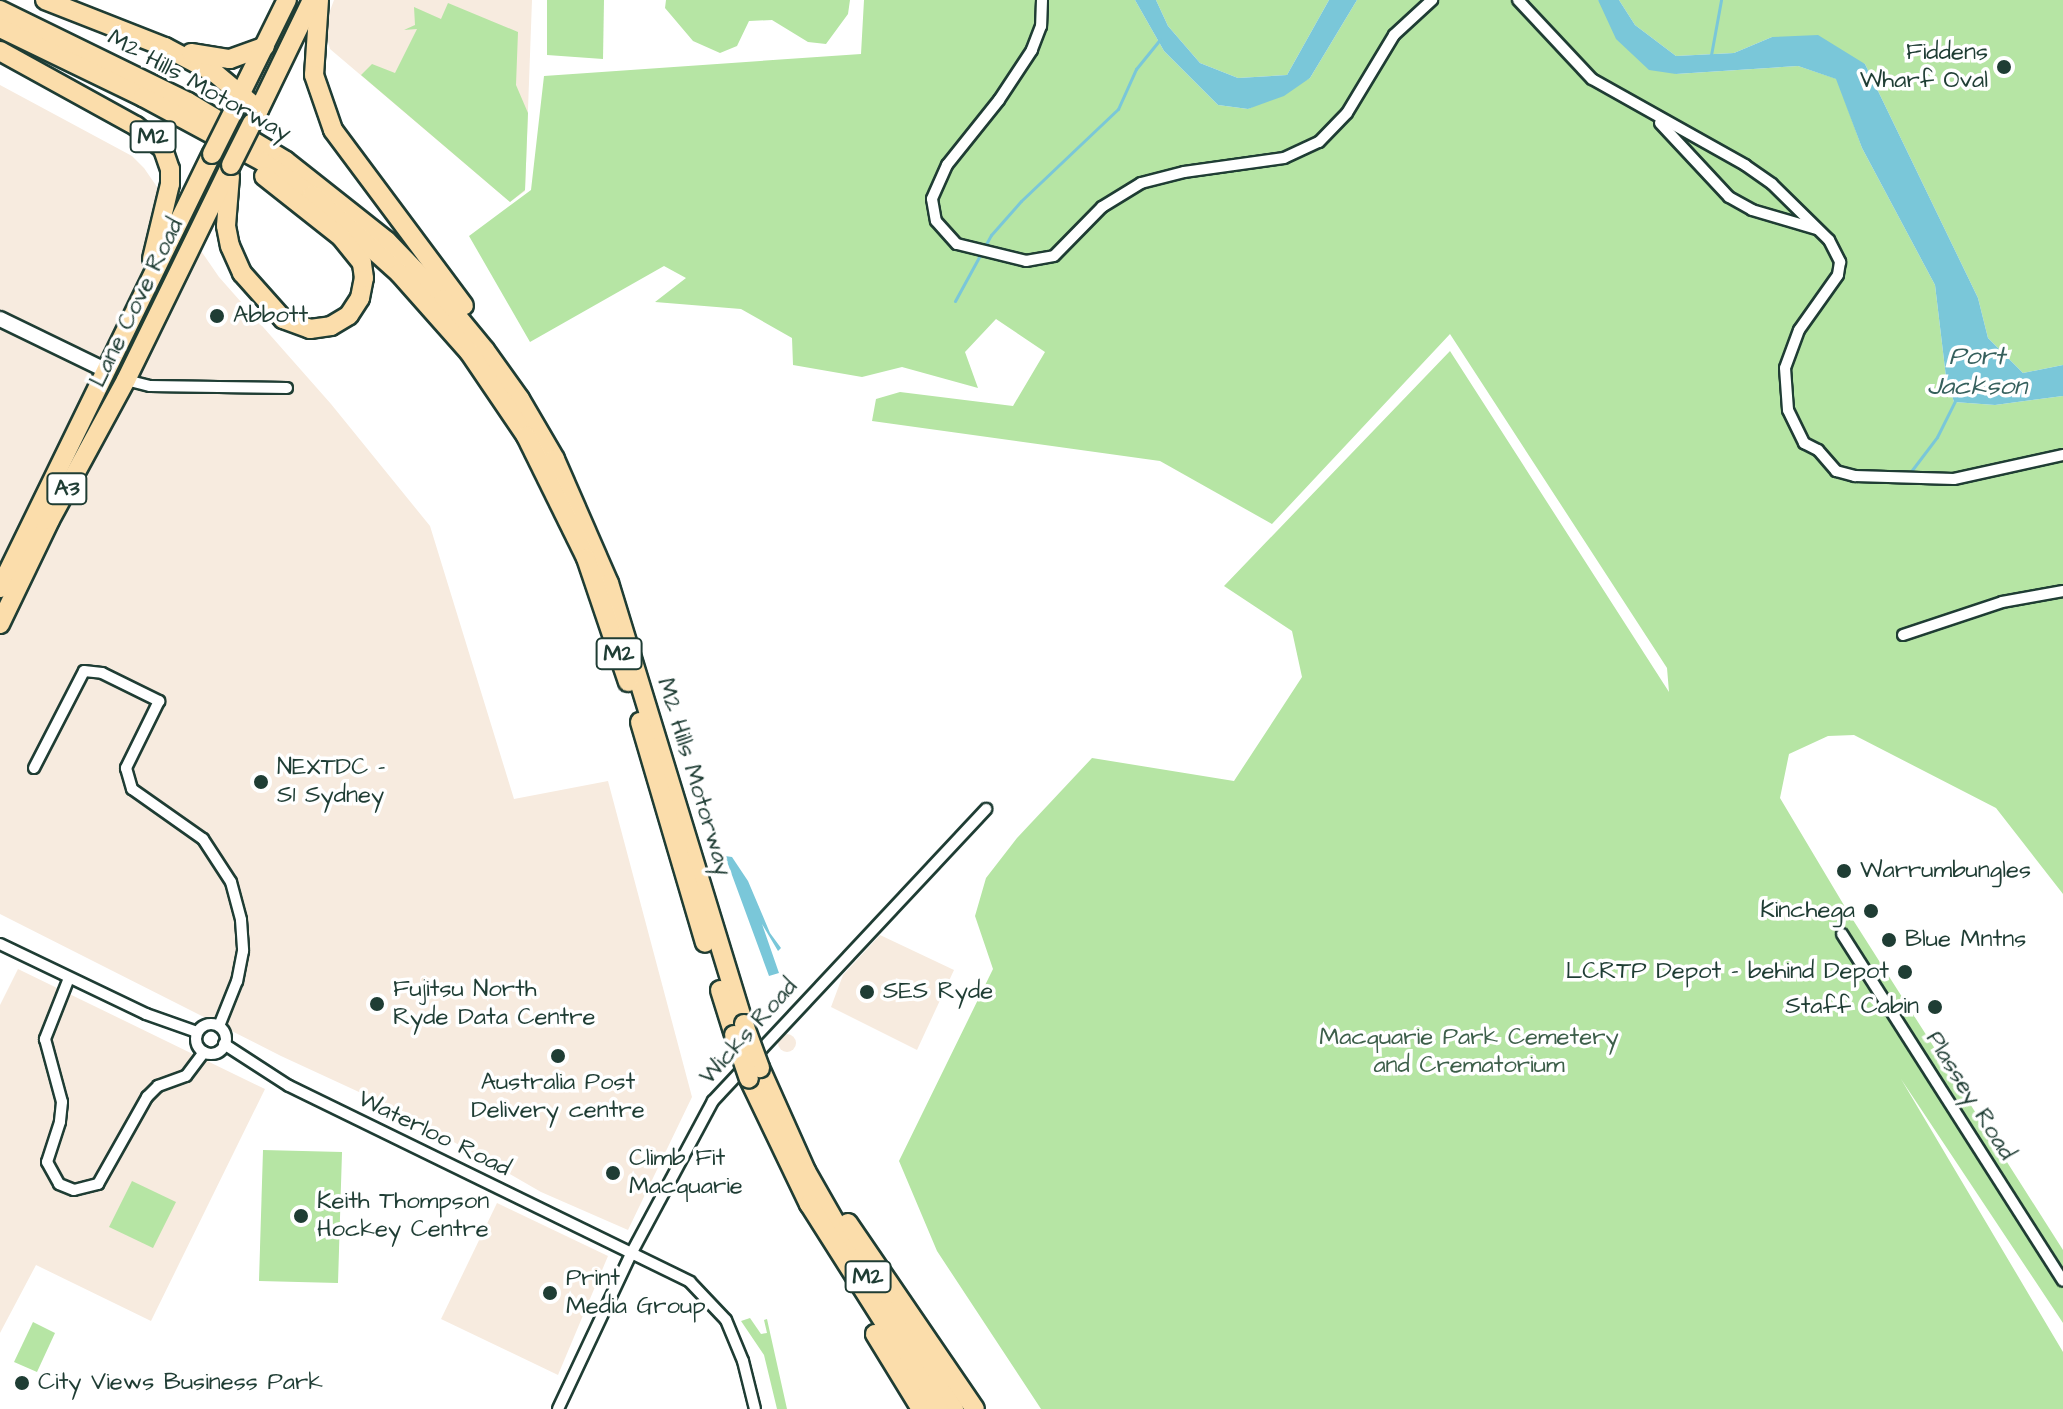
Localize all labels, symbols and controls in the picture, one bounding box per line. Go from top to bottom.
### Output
street label: M2 Hills Motorway [102,24,296,148]
place label: Fiddens Wharf Oval [1860,39,1988,95]
marker: Fiddens Wharf Oval [1995,58,2013,76]
road number: M2 [129,119,177,155]
street label: Lane Cove Road [84,214,190,392]
place label: Abbott [233,302,308,330]
marker: Abbott [208,307,226,325]
water label: Port Jackson [1927,341,2027,402]
road number: A3 [45,471,89,507]
road number: M2 [595,636,643,672]
street label: M2 Hills Motorway [650,675,738,879]
place label: NEXTDC - S1 Sydney [277,754,385,810]
marker: NEXTDC - S1 Sydney [252,773,270,791]
place label: Warrumbungles [1860,857,2031,885]
marker: Warrumbungles [1835,862,1853,880]
place label: Kinchega [1760,897,1855,925]
marker: Kinchega [1862,902,1880,920]
place label: Blue Mntns [1905,926,2026,954]
marker: Blue Mntns [1880,931,1898,949]
place label: LCRTP Depot - behind Depot [1566,958,1889,986]
marker: LCRTP Depot - behind Depot [1896,963,1914,981]
street label: Wicks Road [694,973,804,1091]
place label: Fujitsu North Ryde Data Centre [393,976,595,1032]
place label: SES Ryde [883,978,993,1006]
marker: SES Ryde [858,983,876,1001]
place label: Staff Cabin [1785,993,1919,1021]
marker: Fujitsu North Ryde Data Centre [368,995,386,1013]
marker: Staff Cabin [1926,998,1944,1016]
park label: Macquarie Park Cemetery and Crematorium [1319,1024,1619,1080]
street label: Plassey Road [1919,1026,2021,1166]
marker: Australia Post Delivery centre [549,1047,567,1065]
place label: Australia Post Delivery centre [471,1069,645,1125]
street label: Waterloo Road [353,1085,515,1183]
place label: Climb Fit Macquarie [629,1145,743,1201]
marker: Climb Fit Macquarie [604,1164,622,1182]
place label: Keith Thompson Hockey Centre [317,1188,489,1244]
marker: Keith Thompson Hockey Centre [292,1207,310,1225]
road number: M2 [844,1259,892,1295]
place label: Print Media Group [566,1265,706,1321]
marker: Print Media Group [541,1284,559,1302]
place label: City Views Business Park [38,1369,323,1397]
marker: City Views Business Park [13,1374,31,1392]

